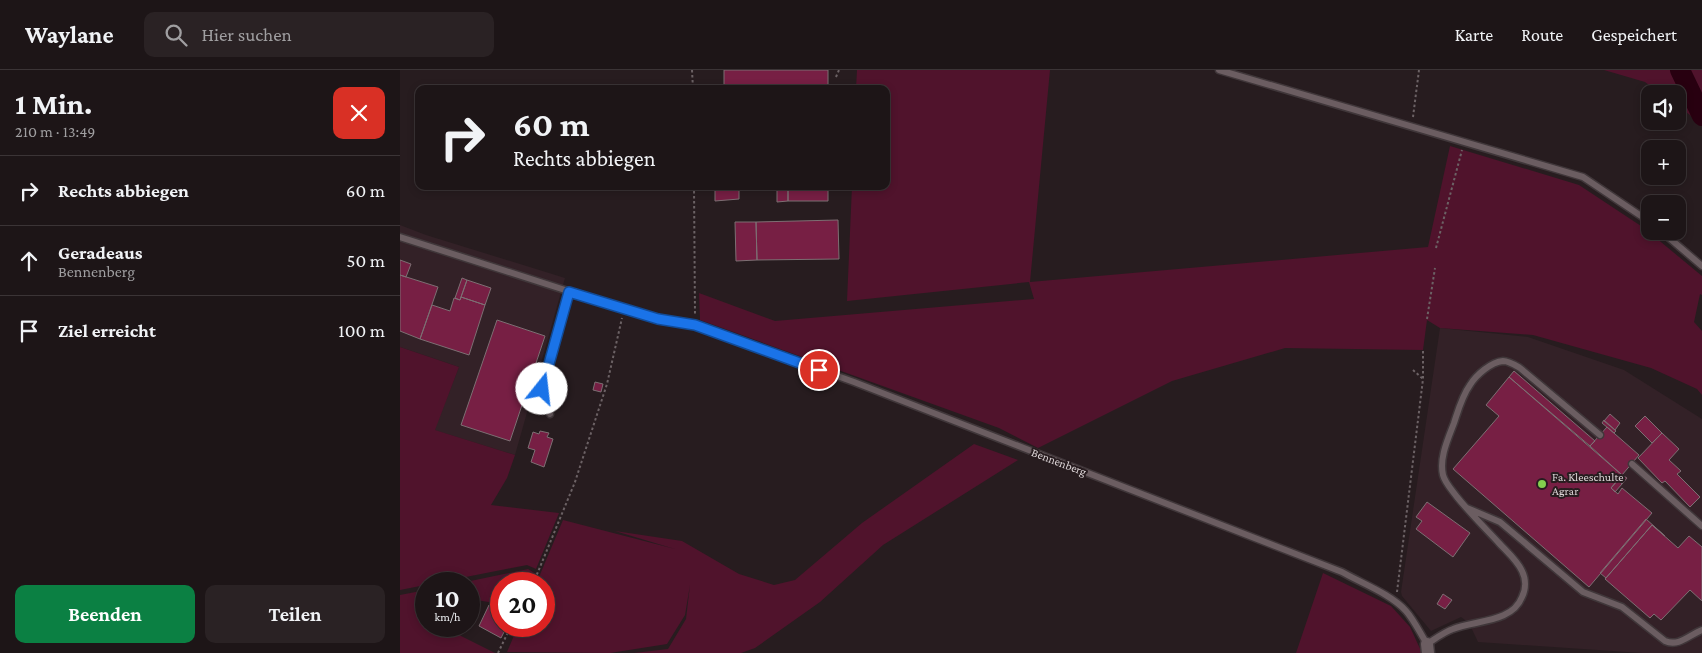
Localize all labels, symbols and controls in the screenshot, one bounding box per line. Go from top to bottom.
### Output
search box [144,12,494,57]
text: Waylane [25,21,114,48]
icon: search [162,21,190,49]
text: Hier suchen [202,24,292,45]
text: Karte [1455,25,1493,45]
text: Route [1521,25,1563,45]
text: Gespeichert [1591,25,1677,45]
map controls [1641,85,1686,240]
button: sound [1641,85,1686,130]
text: 1 Min. [15,87,92,120]
button: close [333,87,385,139]
icon: right [430,105,495,170]
text: 60 m [513,105,590,144]
text: 210 m · 13:49 [15,123,95,140]
button: + [1641,140,1686,185]
text: Rechts abbiegen [513,146,655,171]
icon: right [15,177,43,205]
text: Rechts abbiegen [58,180,189,201]
text: 60 m [346,180,385,201]
button: − [1641,195,1686,240]
text: Geradeaus [58,242,143,263]
icon: ahead [15,247,43,275]
text: 50 m [346,250,385,271]
text: Bennenberg [58,263,135,280]
icon: arrive [15,317,43,345]
text: Ziel erreicht [58,320,156,341]
text: 100 m [338,320,385,341]
pin [798,349,840,391]
icon: arrive [805,356,833,384]
position arrow [515,362,567,414]
street label: Bennenberg [1030,445,1089,479]
place label: Fa. Kleeschulte Agrar [1552,470,1624,498]
marker: Fa. Kleeschulte Agrar [1536,478,1548,490]
speed limit sign: 20 [490,572,555,637]
button: Beenden [15,585,195,643]
button: Teilen [205,585,385,643]
text: 10 [435,585,460,612]
text: km/h [435,610,460,624]

